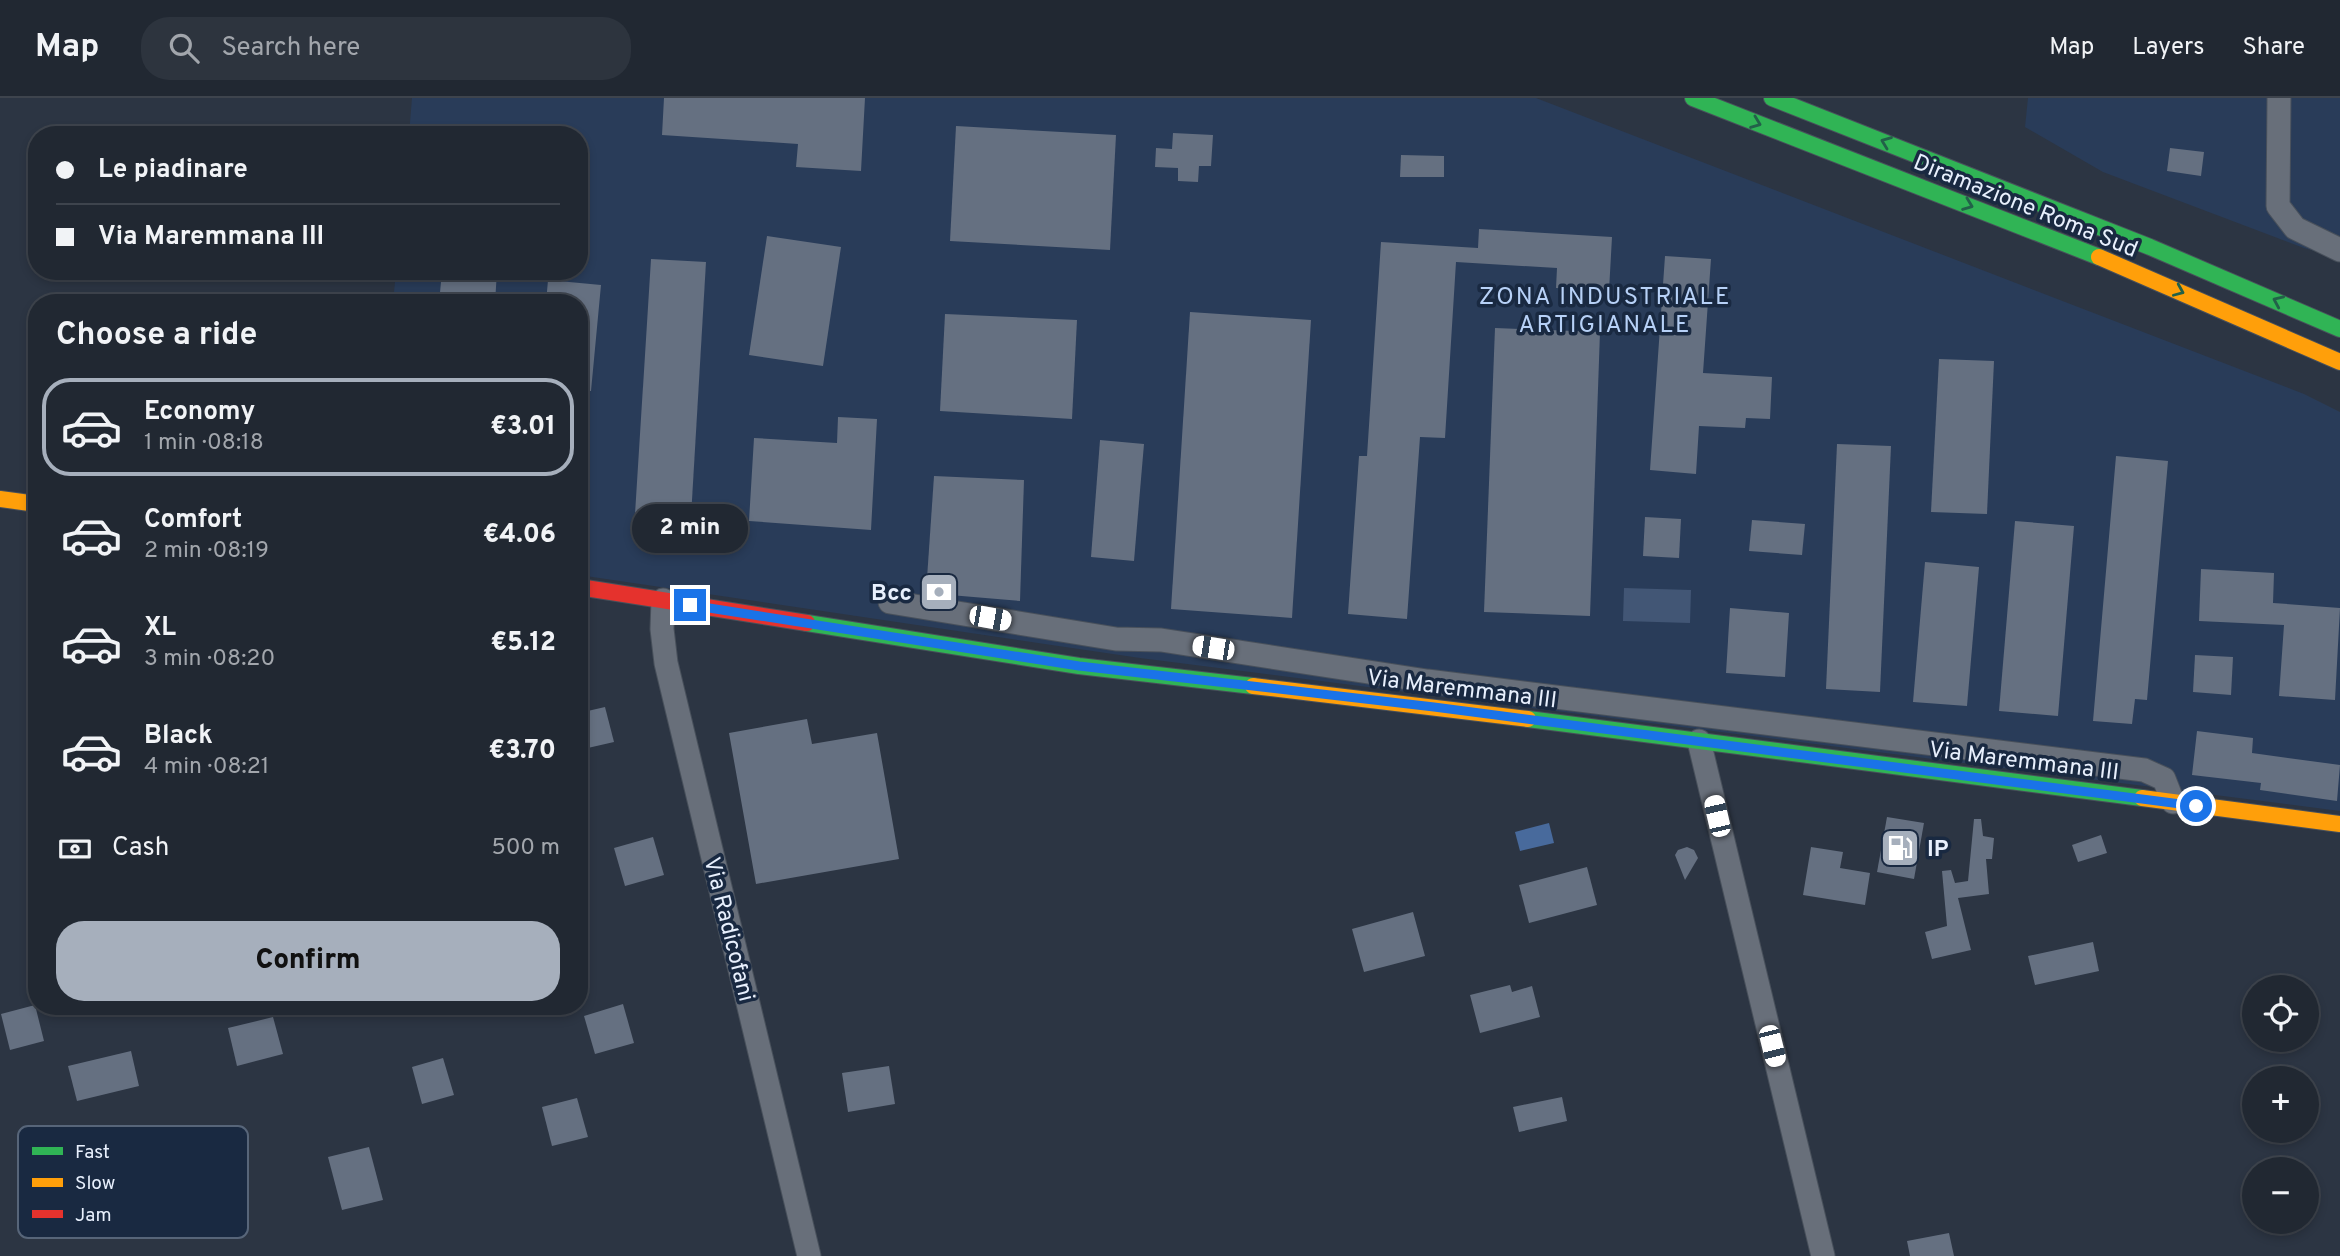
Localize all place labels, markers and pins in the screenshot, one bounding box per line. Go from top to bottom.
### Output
bank icon: Bcc [918,571,960,613]
place label: Bcc [871,580,912,609]
fuel station icon: IP [1879,827,1921,869]
place label: IP [1927,836,1949,865]

